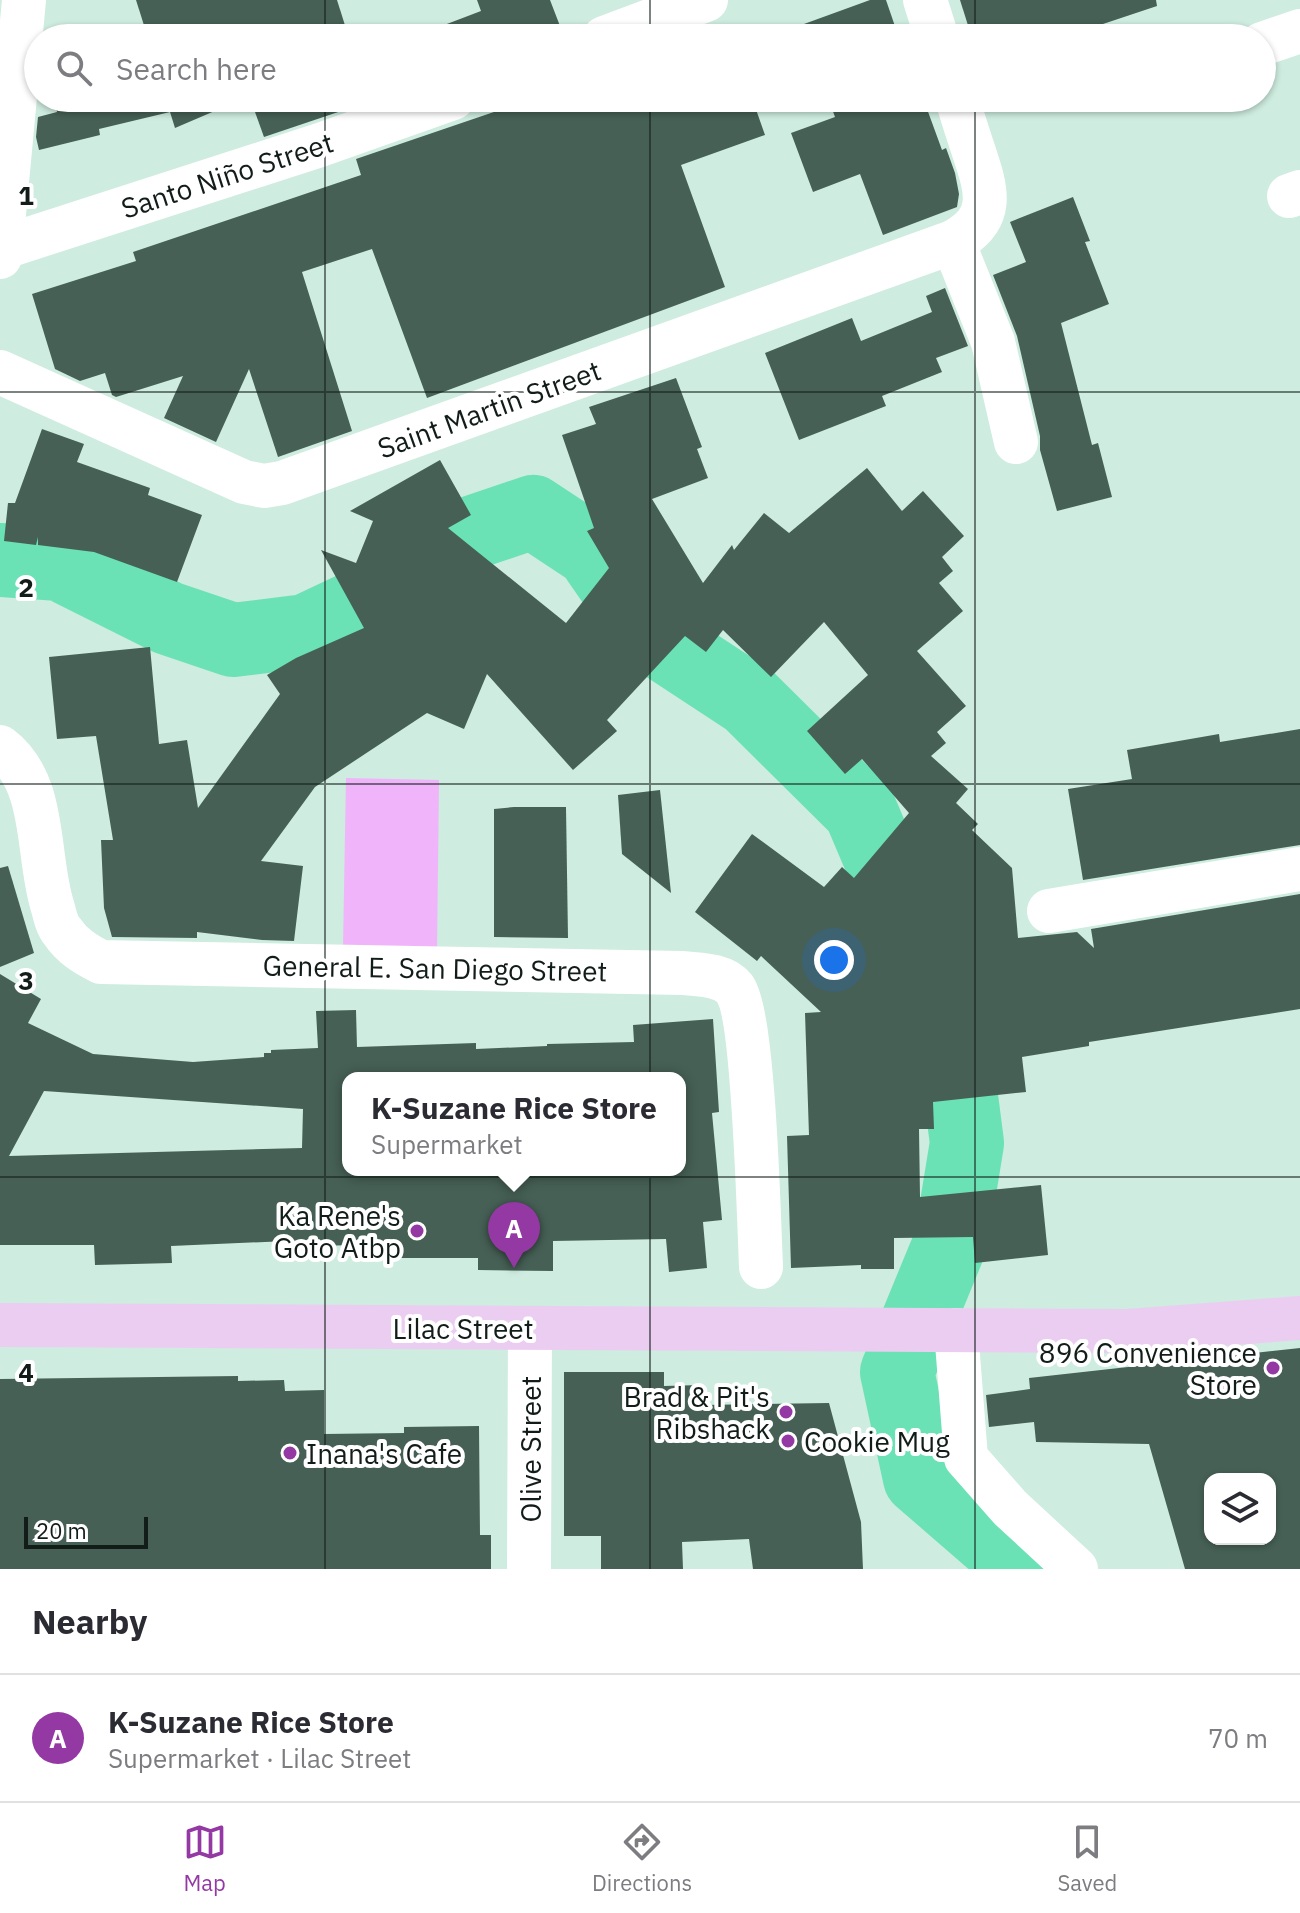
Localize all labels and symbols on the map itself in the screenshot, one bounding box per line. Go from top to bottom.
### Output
street label: Santo Niño Street [116,123,338,227]
text: 1 [18,178,34,212]
street label: Saint Martin Street [372,351,606,467]
text: 2 [18,570,34,604]
your location [814,940,854,980]
street label: General E. San Diego Street [262,946,608,990]
text: 3 [18,963,34,997]
place label: Ka Rene's Goto Atbp [274,1197,401,1266]
pin: A [488,1202,540,1268]
marker: Ka Rene's Goto Atbp [408,1222,426,1240]
street label: Lilac Street [392,1310,534,1347]
place label: 896 Convenience Store [1039,1334,1257,1403]
text: 4 [18,1355,34,1389]
marker: 896 Convenience Store [1264,1359,1282,1377]
street label: Olive Street [512,1376,549,1522]
place label: Brad & Pit's Ribshack [624,1378,770,1447]
marker: Brad & Pit's Ribshack [777,1403,795,1421]
place label: Cookie Mug [804,1423,950,1460]
marker: Cookie Mug [779,1432,797,1450]
place label: Inana's Cafe [306,1435,462,1472]
marker: Inana's Cafe [281,1444,299,1462]
scale bar [24,1513,148,1549]

